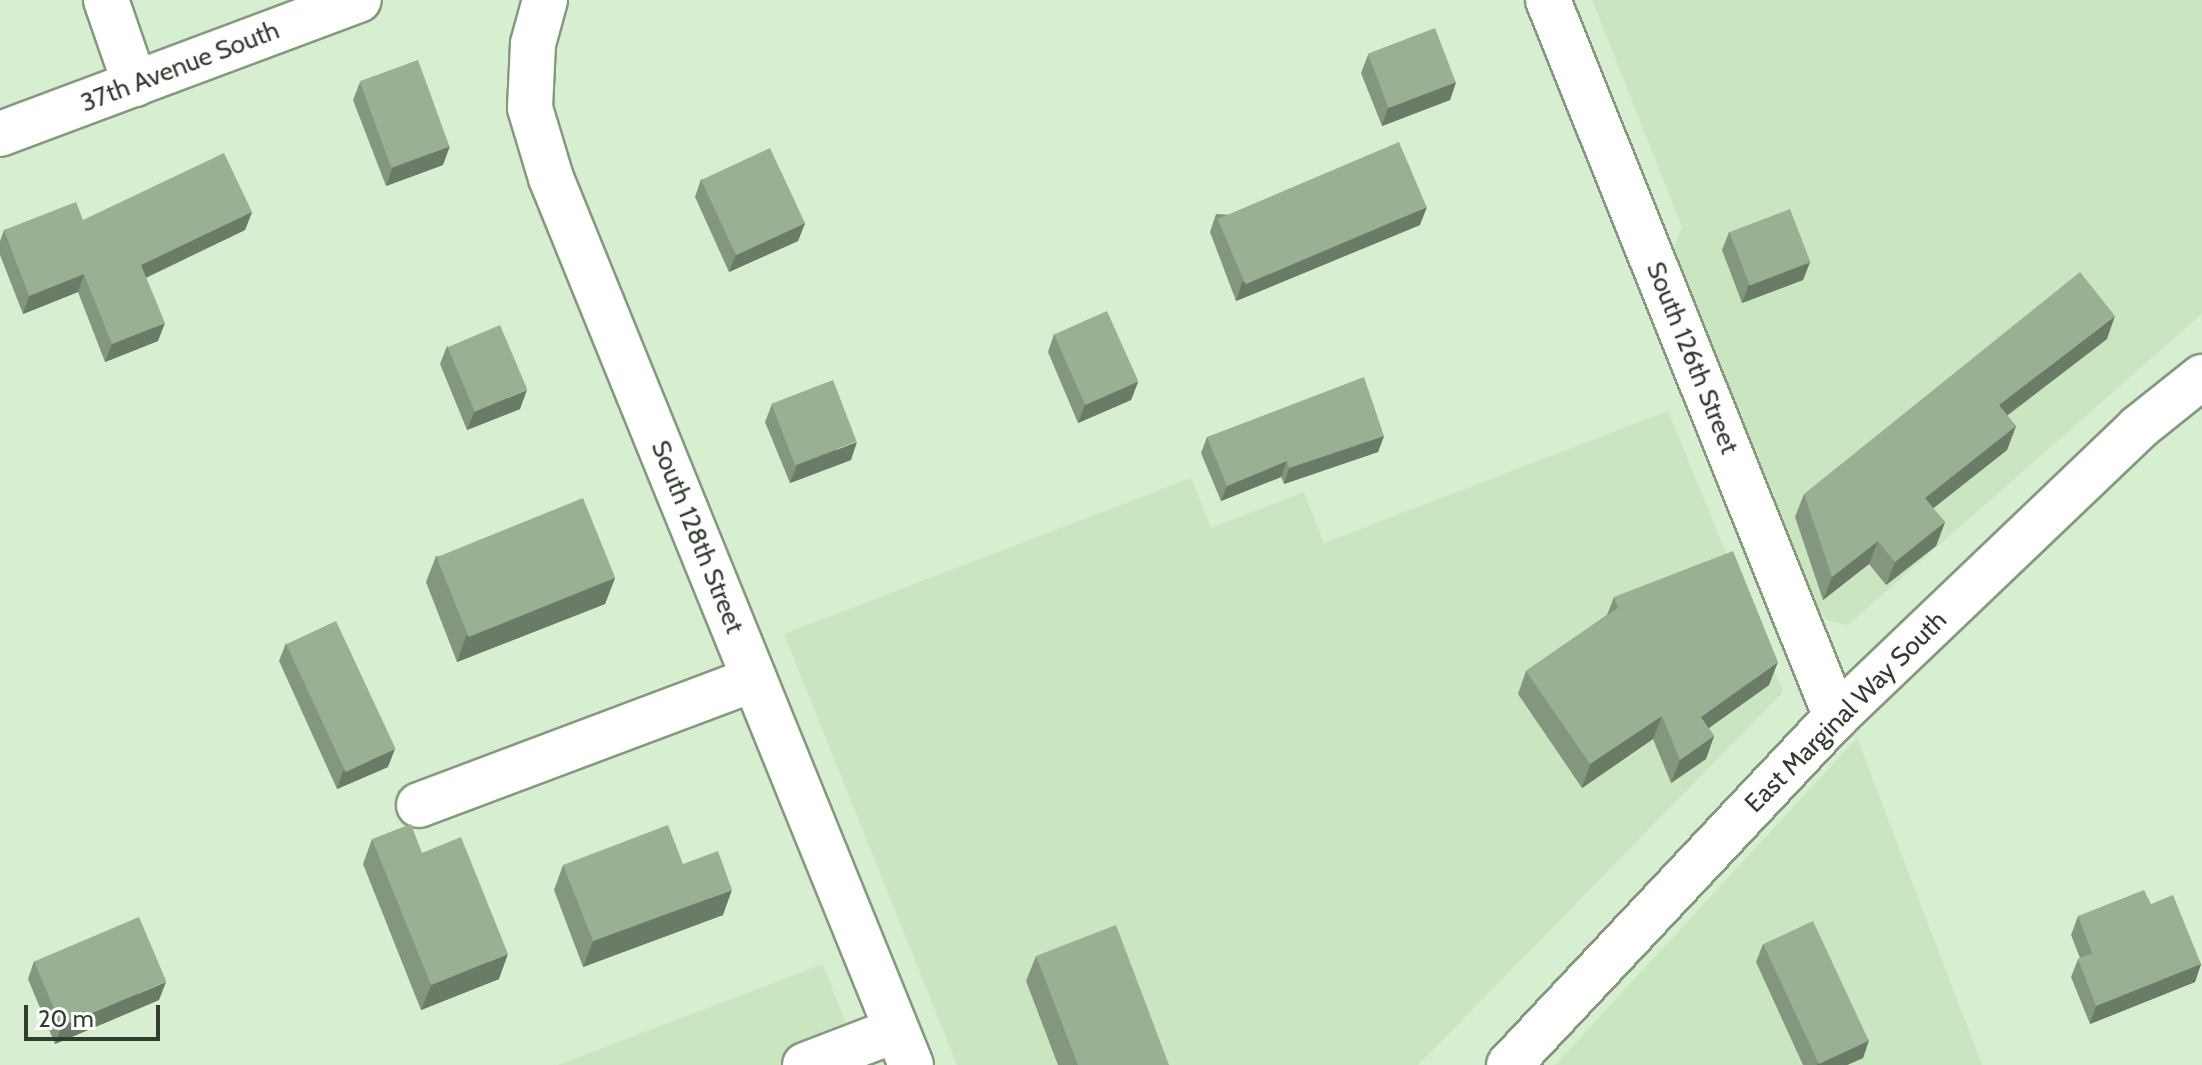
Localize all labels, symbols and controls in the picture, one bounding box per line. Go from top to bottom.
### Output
street label: 37th Avenue South [76,15,284,119]
street label: South 126th Street [1639,257,1745,459]
street label: South 128th Street [644,436,750,638]
street label: East Marginal Way South [1739,605,1953,819]
scale bar [28,989,164,1039]
text: 20 m [38,1004,94,1033]

